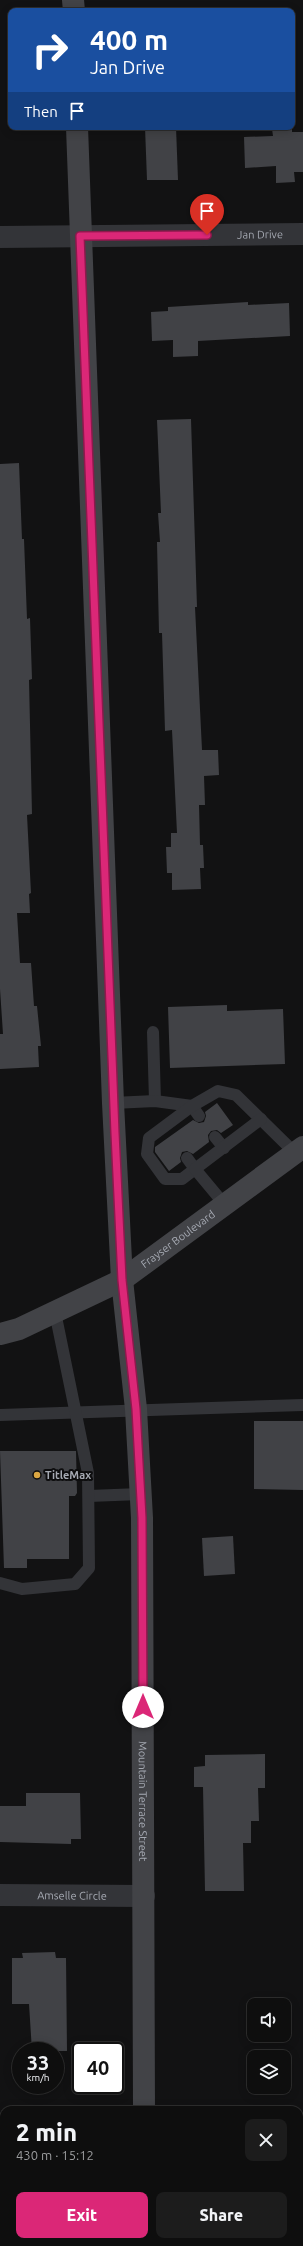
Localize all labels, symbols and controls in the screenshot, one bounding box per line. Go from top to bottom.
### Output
icon: right [24,24,76,76]
text: 400 m [90,24,168,55]
text: Jan Drive [90,57,165,77]
icon: arrive [66,100,88,122]
text: Then [24,103,58,120]
pin [190,194,224,235]
icon: arrive [196,200,218,222]
street label: Jan Drive [237,228,283,241]
street label: Frayser Boulevard [139,1208,217,1270]
place label: TitleMax [45,1469,91,1481]
marker: TitleMax [32,1470,42,1480]
position arrow [122,1686,164,1728]
street label: Mountain Terrace Street [137,1741,149,1862]
street label: Amselle Circle [37,1889,107,1902]
map controls [247,1998,291,2094]
button: sound [247,1998,291,2042]
speed limit sign: 40 [72,2042,124,2094]
button: layers [247,2050,291,2094]
text: 33 [27,2051,49,2074]
text: km/h [26,2072,50,2083]
text: 2 min [16,2119,77,2146]
button: close [245,2119,287,2161]
text: 430 m · 15:12 [16,2148,94,2162]
button: Exit [16,2192,148,2238]
button: Share [156,2192,287,2238]

